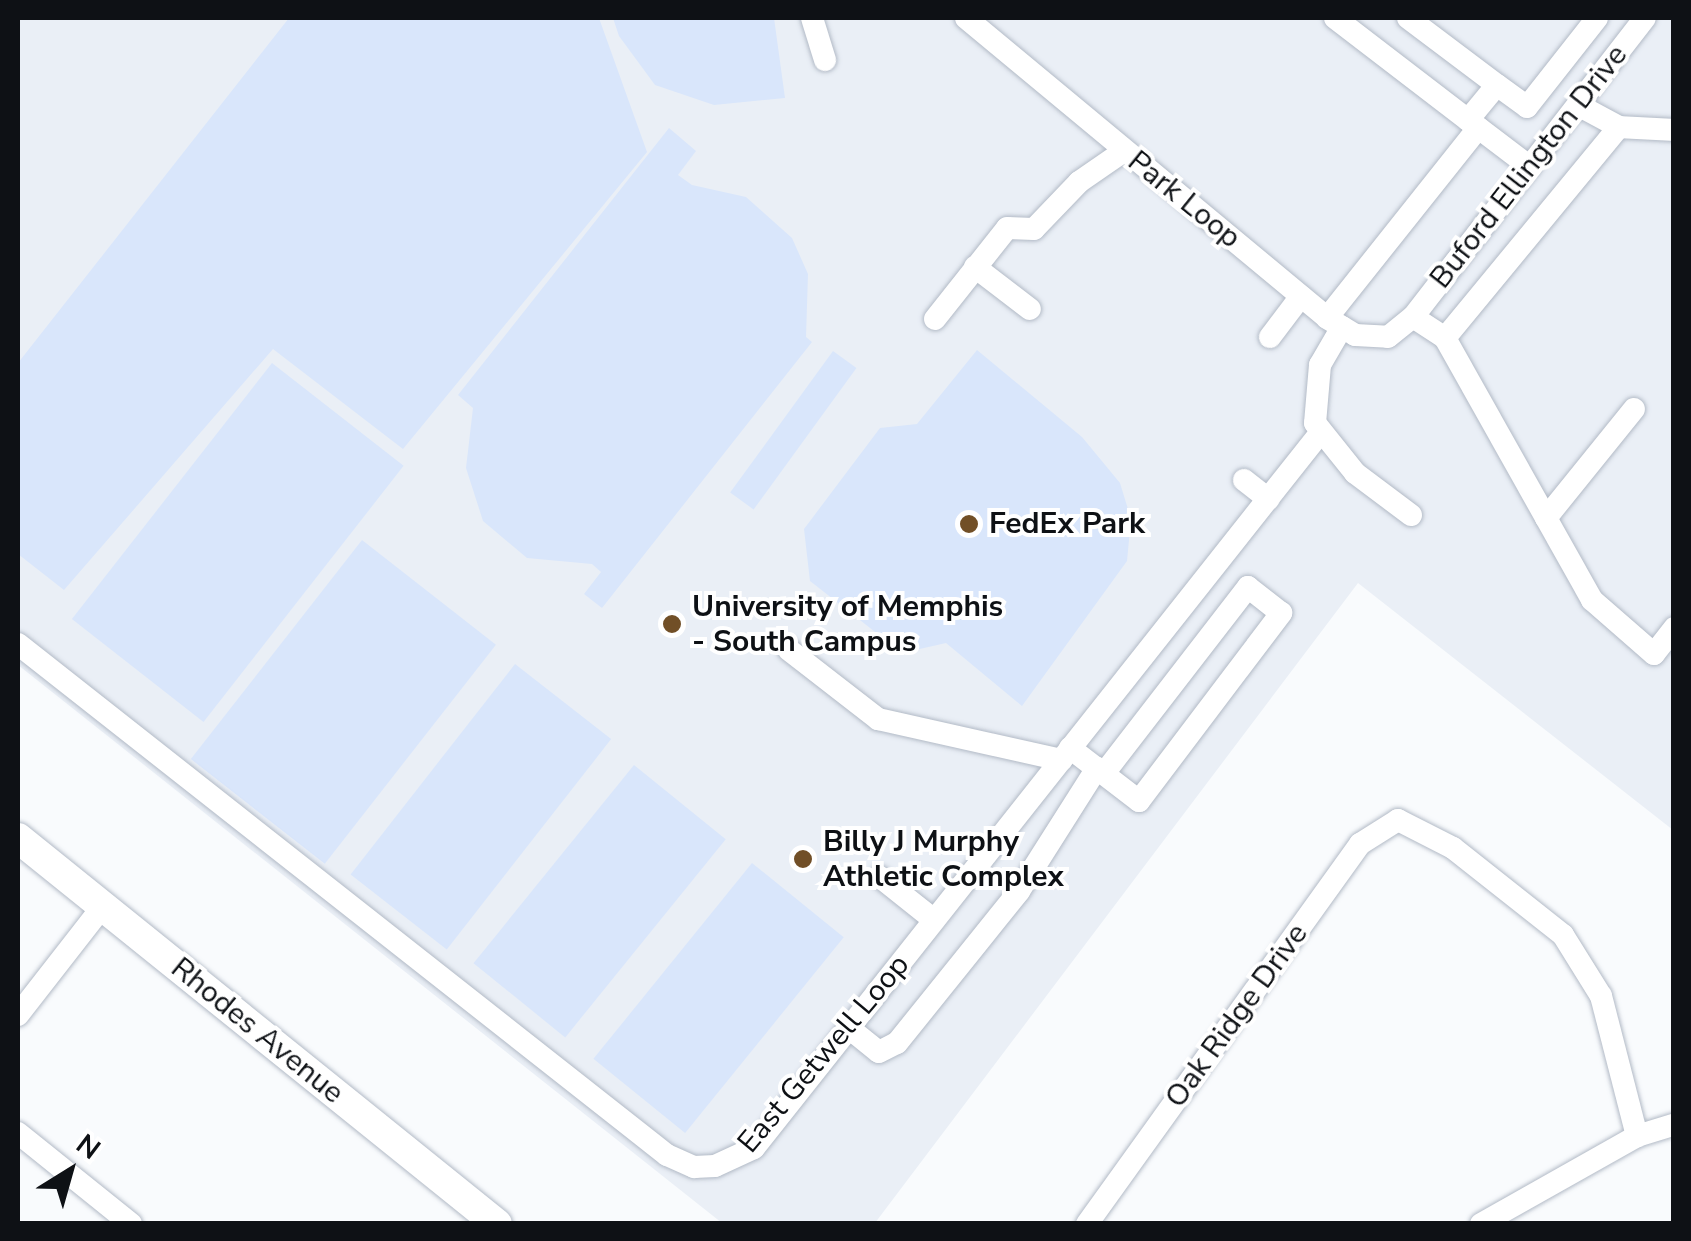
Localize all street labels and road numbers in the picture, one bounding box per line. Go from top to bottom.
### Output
street label: Buford Ellington Drive [1423,38,1635,296]
street label: Park Loop [1120,144,1248,256]
street label: Oak Ridge Drive [1158,917,1316,1115]
street label: East Getwell Loop [731,948,917,1160]
street label: Rhodes Avenue [163,950,351,1112]

